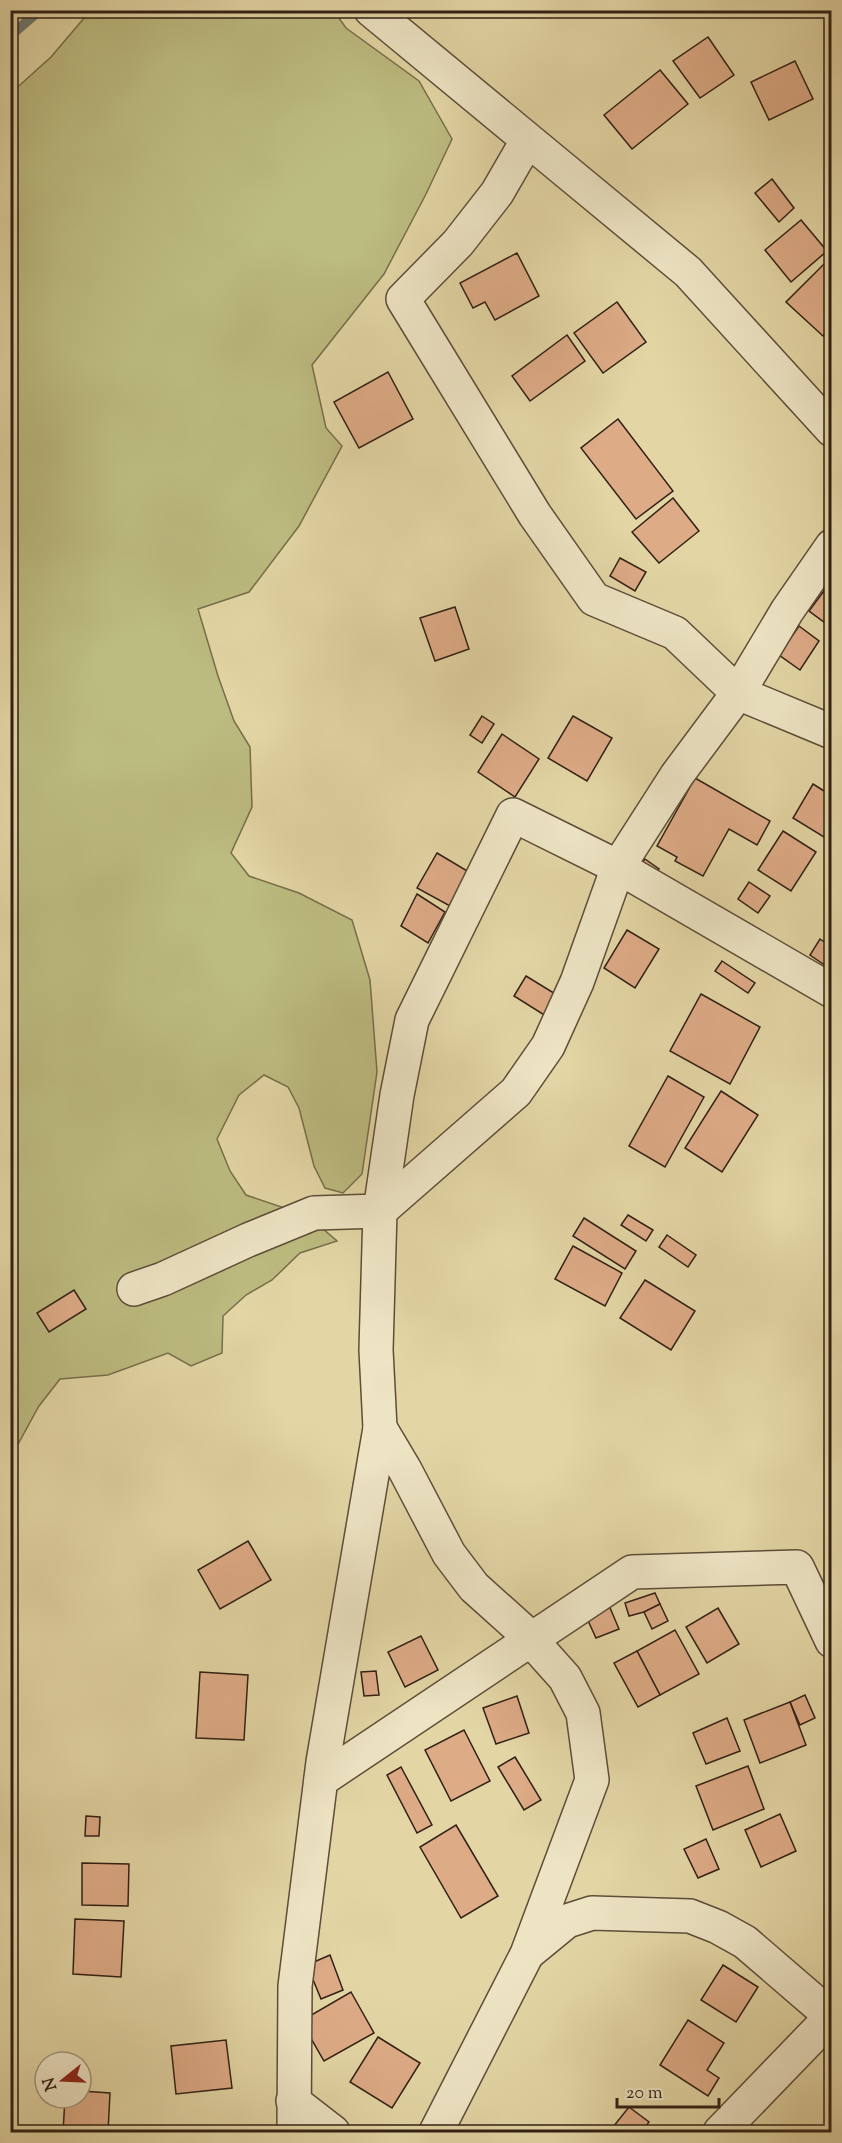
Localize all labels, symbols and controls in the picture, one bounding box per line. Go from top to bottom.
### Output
north arrow [33,2050,93,2110]
scale bar [617,2071,719,2109]
text: N [38,2074,64,2093]
text: 20 m [626,2081,663,2107]

